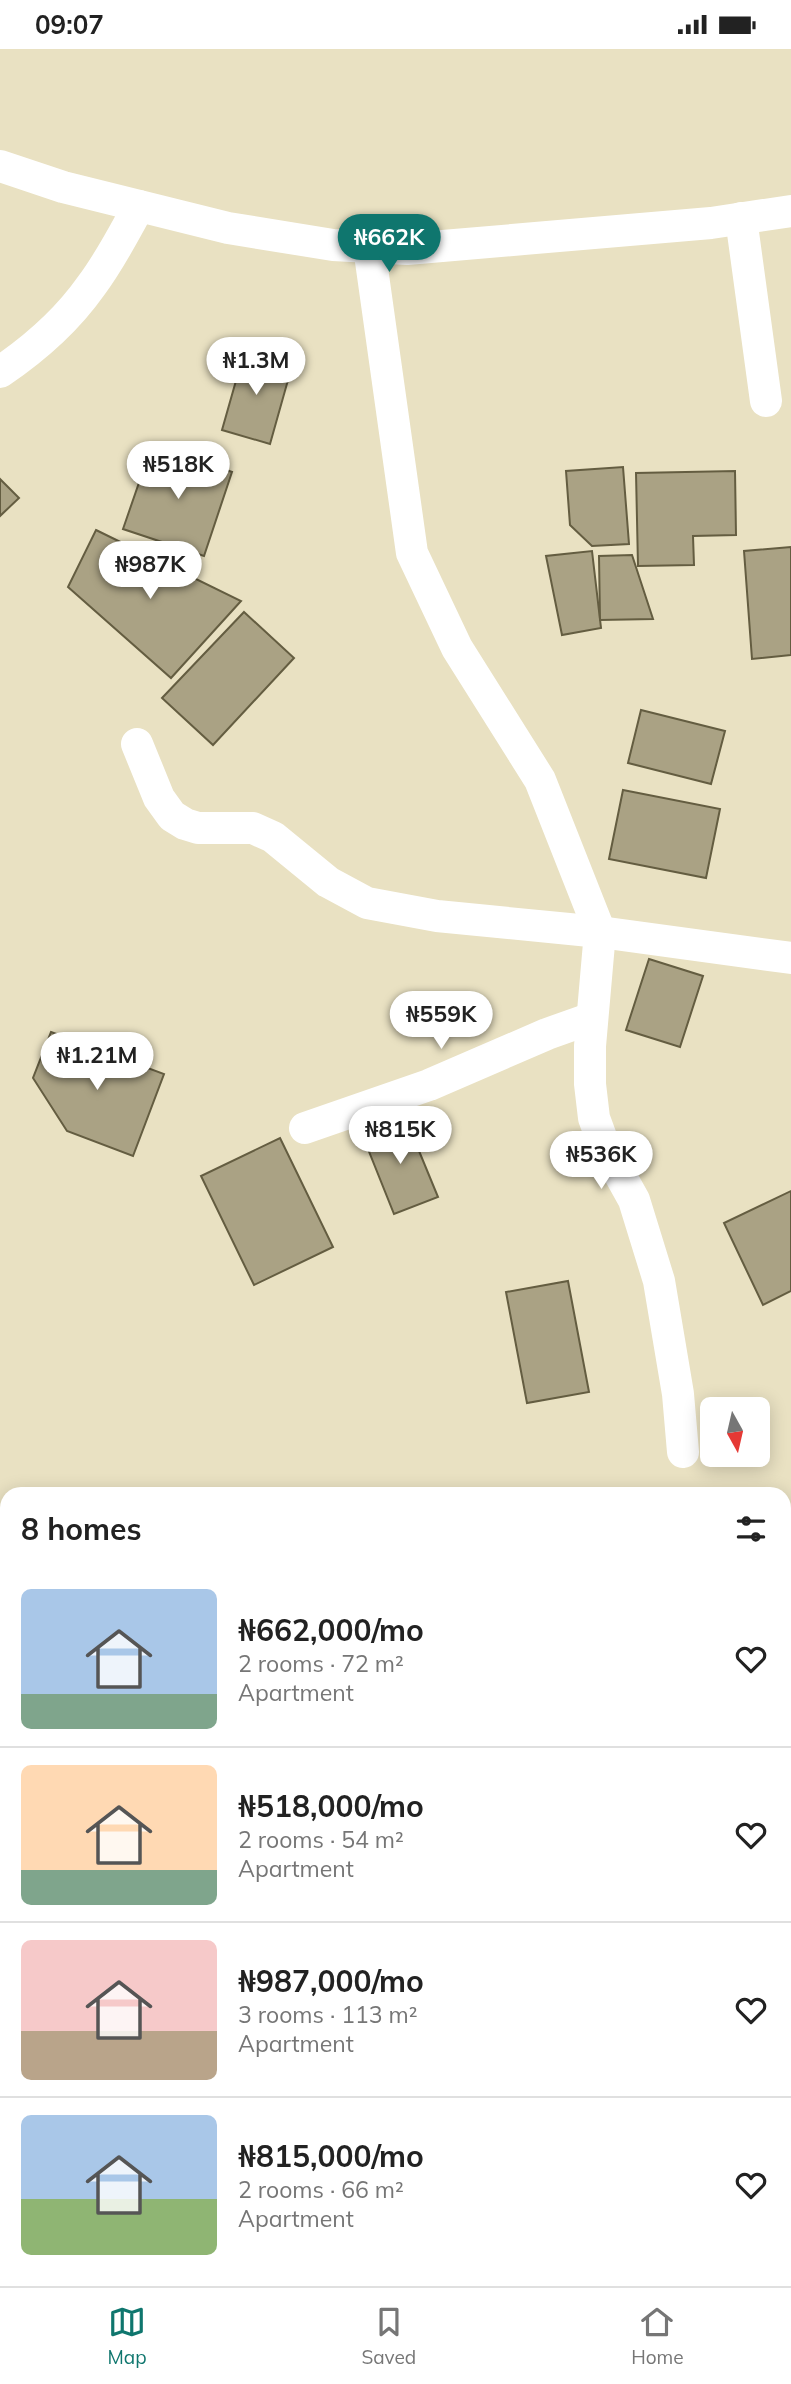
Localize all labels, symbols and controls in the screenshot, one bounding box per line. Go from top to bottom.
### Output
text: 09:07 [35,8,104,41]
pin: ₦662K [340,215,438,274]
text: ₦662K [354,222,424,251]
pin: ₦1.3M [207,337,305,397]
text: ₦1.3M [222,345,290,374]
pin: ₦518K [129,441,227,501]
text: ₦518K [143,449,213,478]
pin: ₦987K [101,541,199,601]
text: ₦987K [115,549,185,578]
pin: ₦559K [392,991,490,1051]
text: ₦559K [406,999,476,1028]
pin: ₦1.21M [40,1033,154,1092]
text: ₦1.21M [57,1040,137,1069]
pin: ₦815K [351,1107,449,1166]
text: ₦815K [365,1114,435,1143]
pin: ₦536K [552,1131,650,1191]
text: ₦536K [566,1139,636,1168]
north arrow [700,1397,770,1467]
map controls [700,1397,770,1467]
text: 8 homes [21,1510,142,1548]
icon: filters [732,1510,770,1548]
text: ₦662,000/mo [238,1611,424,1649]
icon: home [77,1617,161,1701]
icon: heart [732,1640,770,1678]
text: 2 rooms · 72 m² [238,1649,404,1678]
text: Apartment [238,1678,354,1707]
text: ₦518,000/mo [238,1787,424,1825]
icon: home [77,1793,161,1877]
icon: heart [732,1816,770,1854]
text: 2 rooms · 54 m² [238,1825,404,1854]
text: Apartment [238,1854,354,1883]
text: ₦987,000/mo [238,1962,424,2000]
icon: home [77,1968,161,2052]
icon: heart [732,1991,770,2029]
text: 3 rooms · 113 m² [238,2000,418,2029]
text: Apartment [238,2029,354,2058]
text: ₦815,000/mo [238,2137,424,2175]
icon: home [77,2143,161,2227]
icon: heart [732,2166,770,2204]
text: 2 rooms · 66 m² [238,2175,404,2204]
text: Apartment [238,2204,354,2233]
tab: Map [107,2303,147,2369]
tab: Saved [361,2303,416,2369]
tab: Home [631,2303,684,2369]

